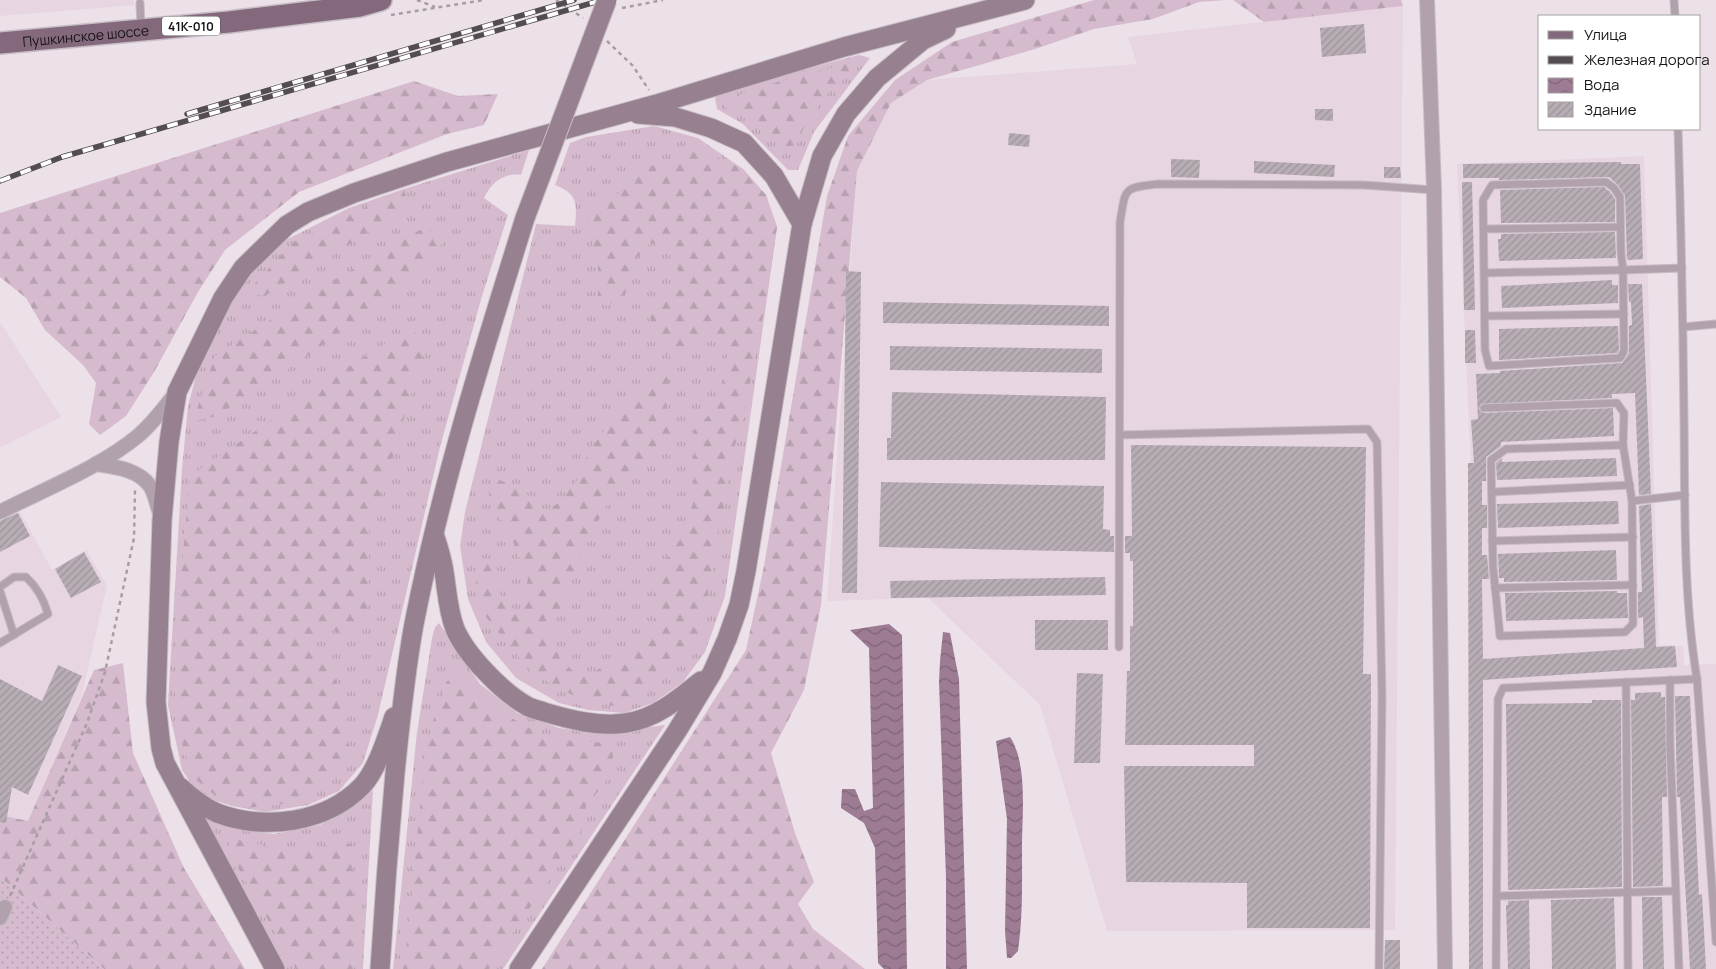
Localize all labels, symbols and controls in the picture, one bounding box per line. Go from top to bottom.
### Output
legend [1538,15,1701,130]
road number: 41К-010 [162,16,220,36]
street label: Пушкинское шоссе [21,20,150,50]
text: Улица [1584,24,1627,45]
text: Железная дорога [1584,49,1709,70]
text: Вода [1584,74,1619,95]
text: Здание [1584,99,1637,120]

